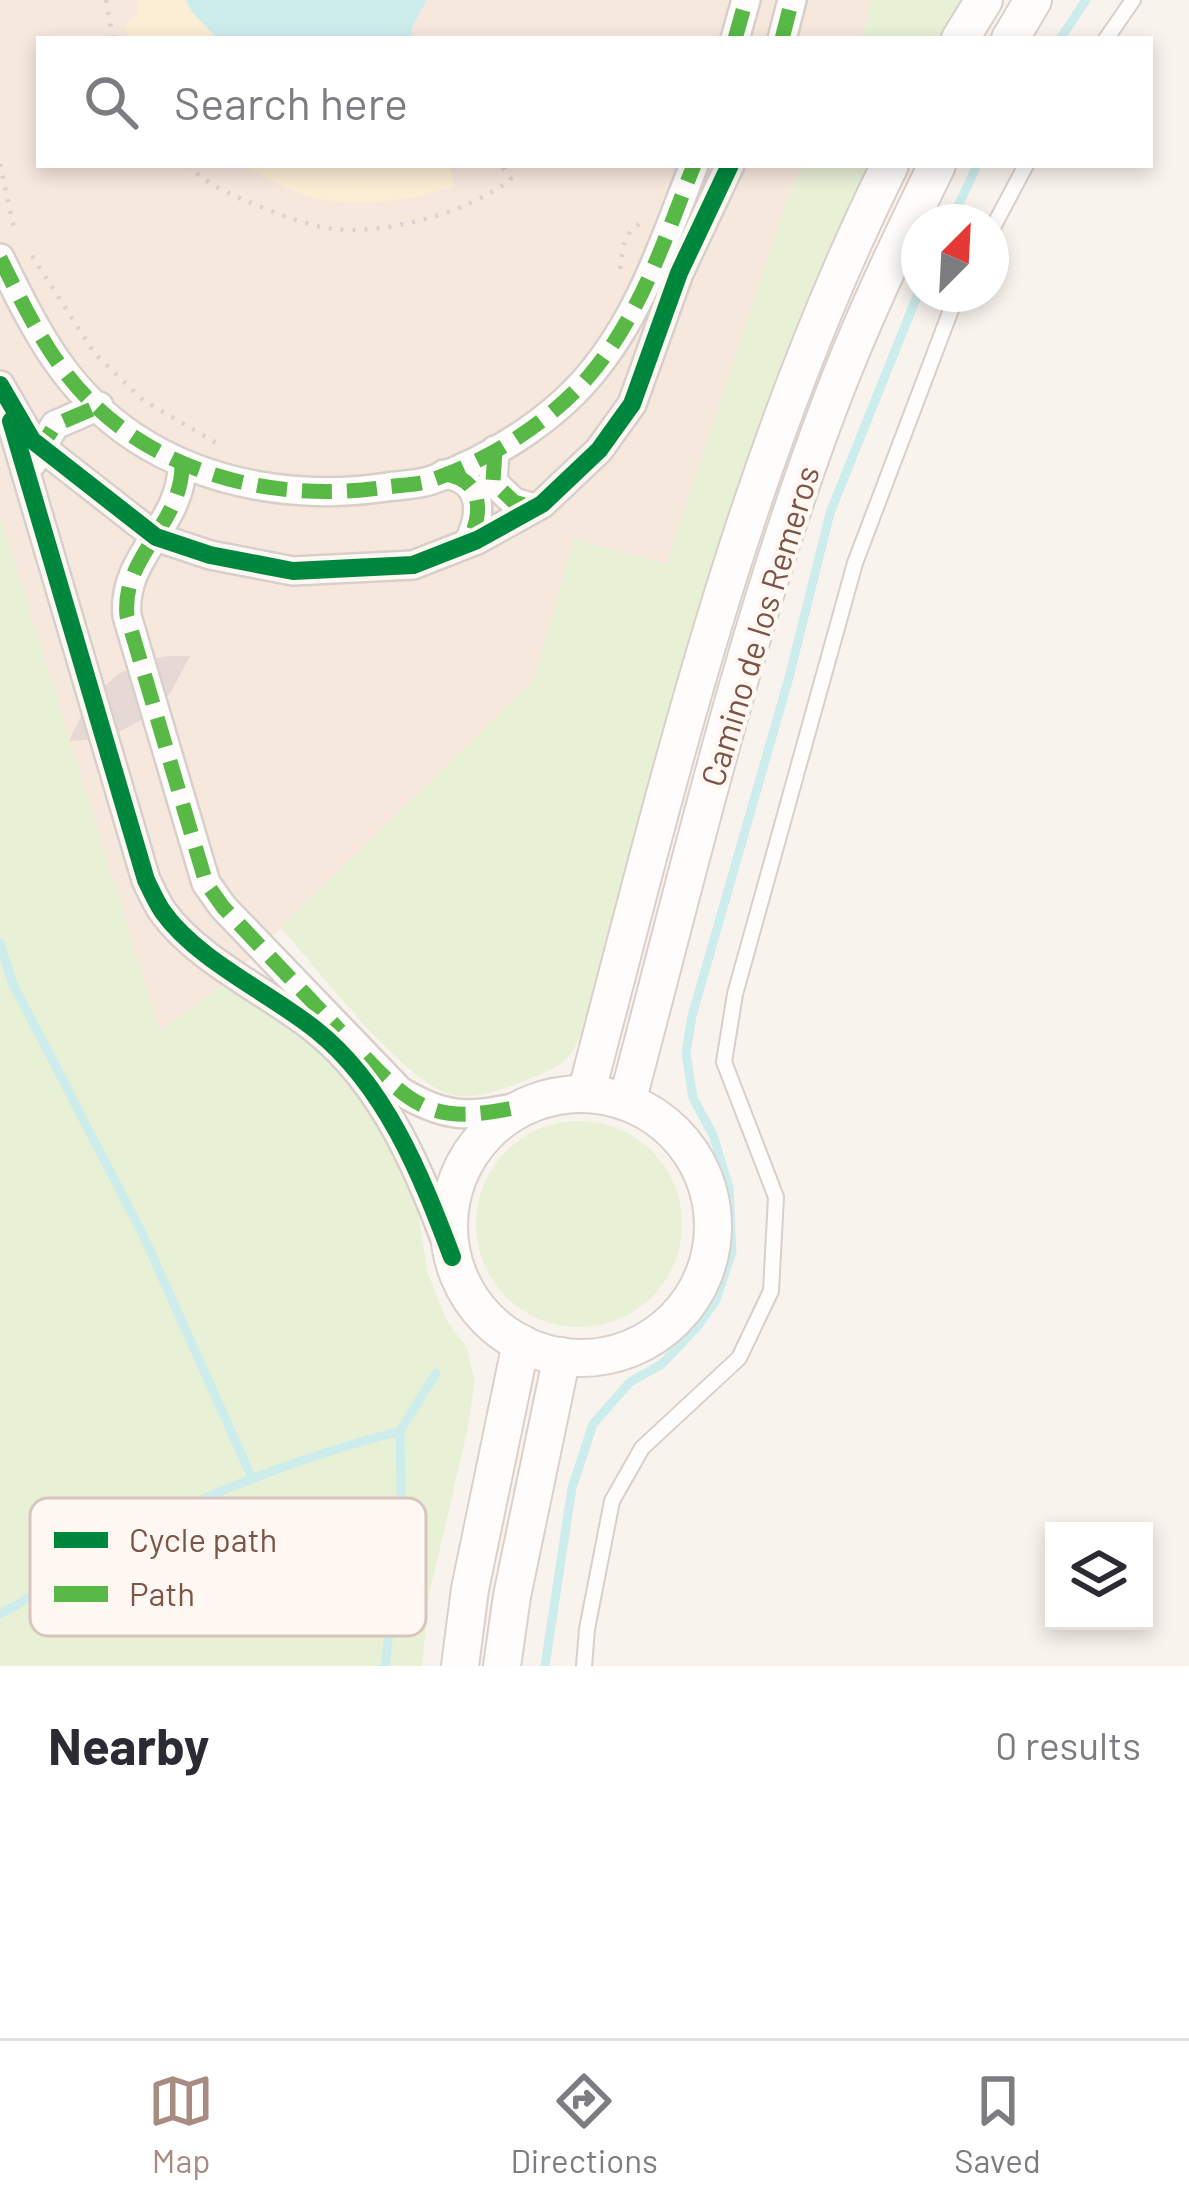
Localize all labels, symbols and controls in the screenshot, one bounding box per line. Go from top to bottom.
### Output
search box [36,36,1153,168]
icon: search [78,69,144,135]
text: Search here [174,75,408,129]
north arrow [901,204,1009,312]
street label: Camino de los Remeros [691,461,827,791]
legend [30,1498,426,1636]
text: Cycle path [129,1519,277,1559]
map controls [1045,1522,1153,1630]
button: layers [1045,1522,1153,1630]
text: Path [129,1573,195,1613]
text: Nearby [48,1714,209,1775]
text: 0 results [995,1721,1141,1768]
tab: Map [148,2068,214,2180]
tab: Directions [510,2068,658,2180]
tab: Saved [954,2068,1041,2180]

